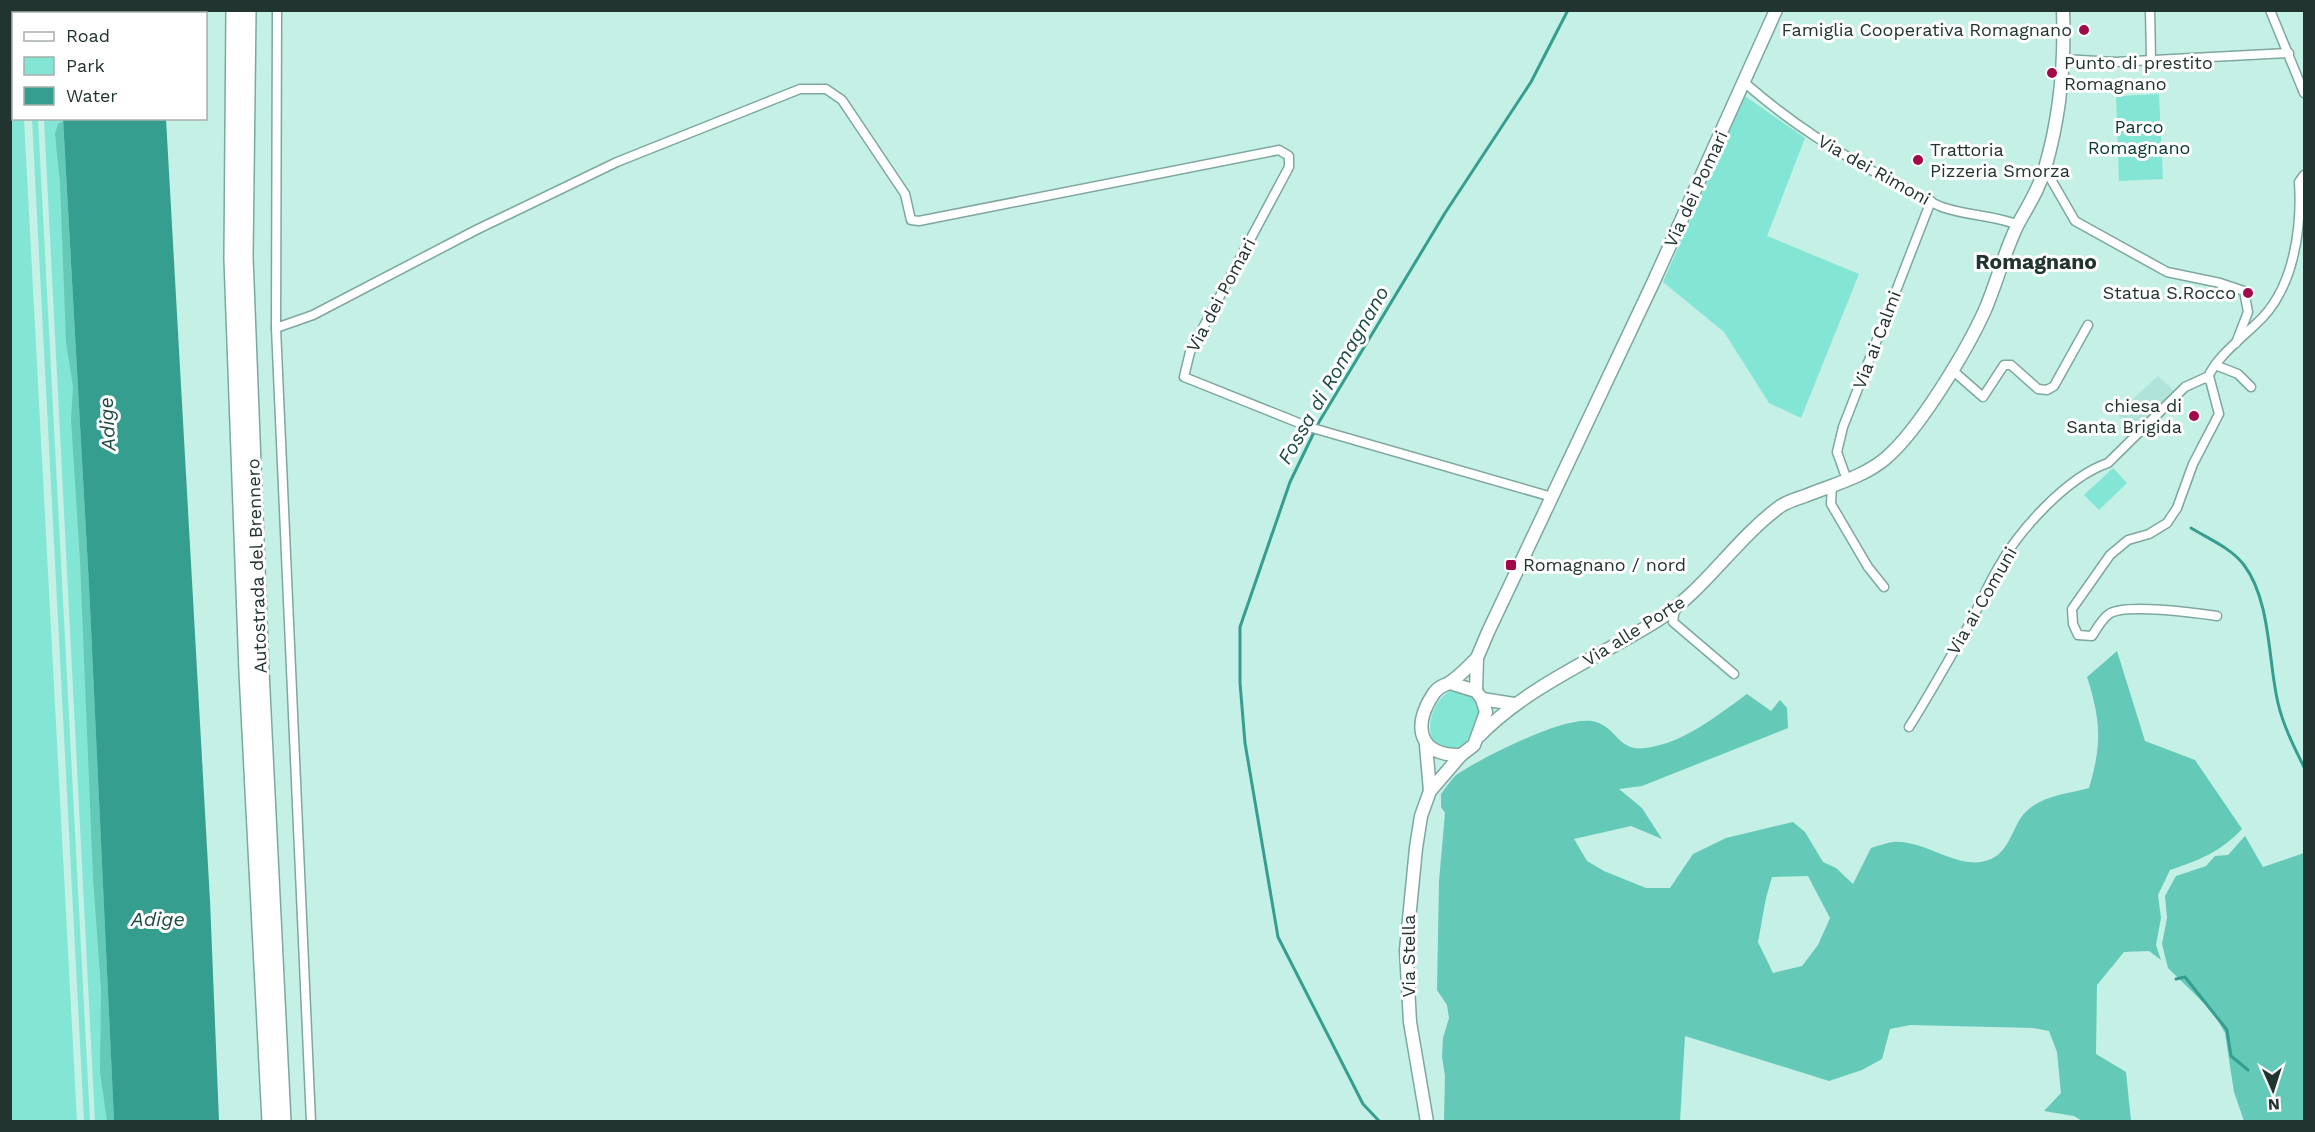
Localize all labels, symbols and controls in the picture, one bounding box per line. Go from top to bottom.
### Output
legend [12,12,207,120]
place label: Famiglia Cooperativa Romagnano [1781,19,2072,40]
marker: Famiglia Cooperativa Romagnano [2077,23,2091,37]
text: Road [66,25,110,46]
place label: Punto di prestito Romagnano [2064,52,2213,94]
text: Park [66,55,105,76]
marker: Punto di prestito Romagnano [2045,66,2059,80]
text: Water [66,85,118,106]
park label: Parco Romagnano [2088,116,2190,158]
street label: Via dei Pomari [1659,127,1732,250]
street label: Via dei Rimoni [1814,130,1934,209]
place label: Trattoria Pizzeria Smorza [1930,139,2070,181]
marker: Trattoria Pizzeria Smorza [1911,153,1925,167]
street label: Via dei Pomari [1182,234,1259,355]
district label: Romagnano [1975,249,2097,274]
water label: Fossa di Romagnano [1272,282,1394,468]
place label: Statua S.Rocco [2103,282,2236,303]
marker: Statua S.Rocco [2241,286,2255,300]
street label: Via ai Calmi [1848,288,1905,392]
place label: chiesa di Santa Brigida [2066,395,2182,437]
water label: Adige [94,396,120,453]
marker: chiesa di Santa Brigida [2187,409,2201,423]
street label: Autostrada del Brennero [242,458,271,674]
street label: Via ai Comuni [1942,543,2021,658]
place label: Romagnano / nord [1523,554,1686,575]
marker: Romagnano / nord [1504,558,1518,572]
street label: Via alle Porte [1579,591,1689,670]
water label: Adige [130,907,185,931]
street label: Via Stella [1398,914,1419,998]
north arrow [2243,1060,2303,1120]
text: N [2267,1095,2280,1114]

